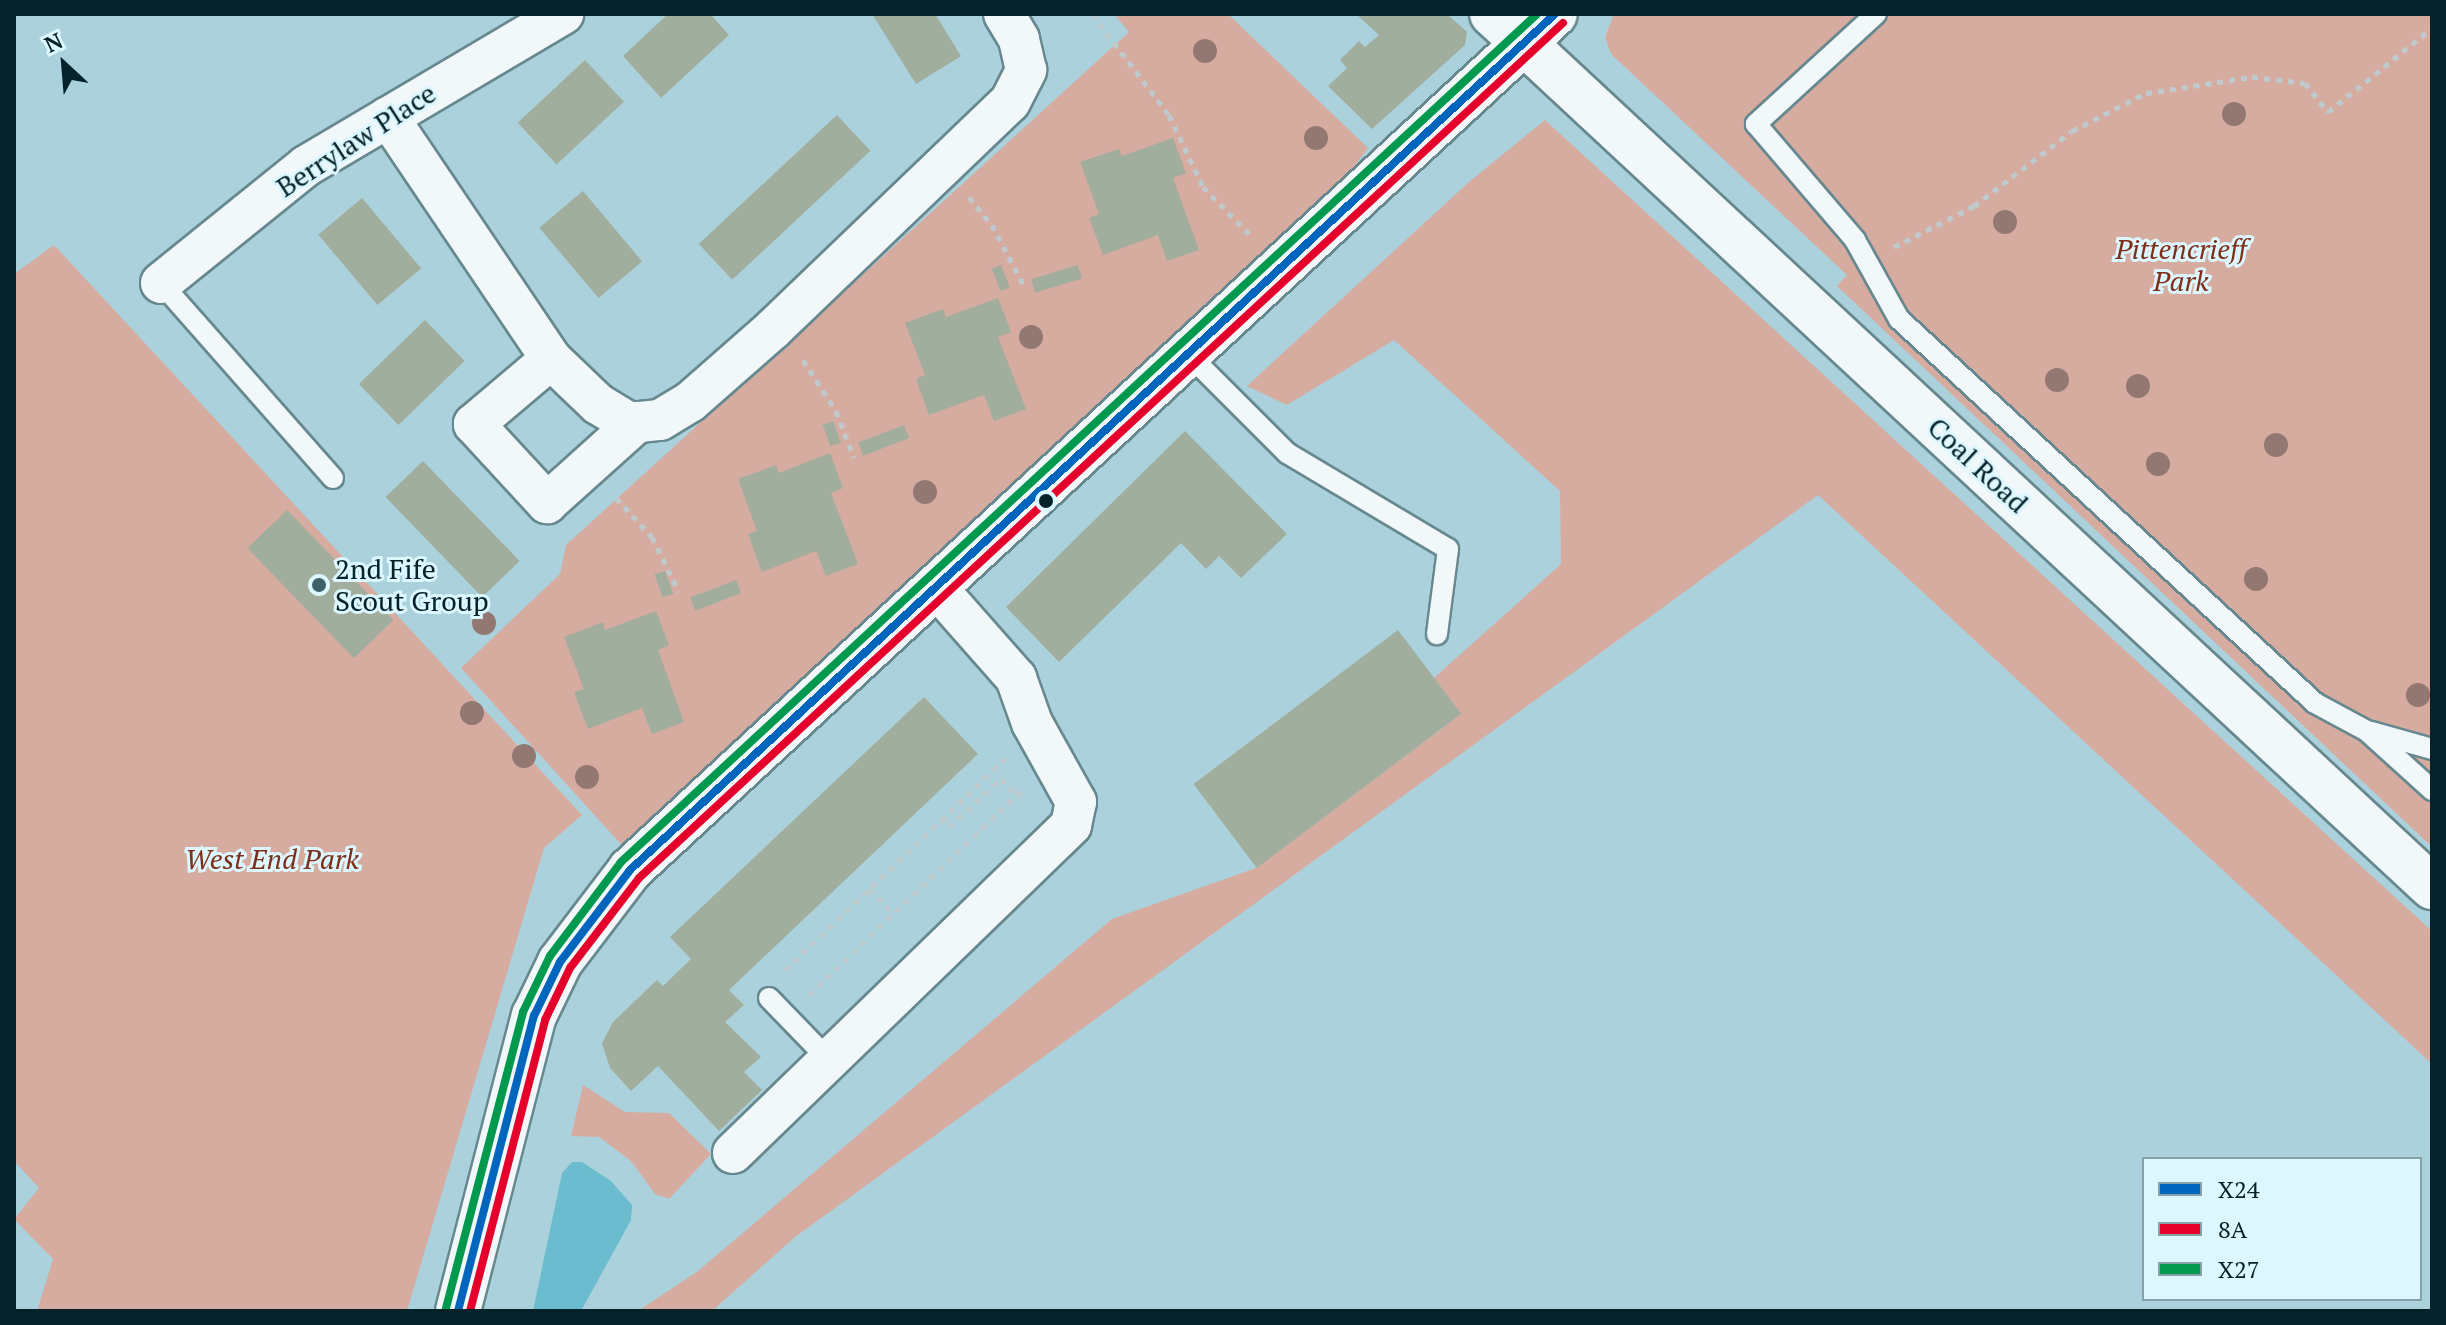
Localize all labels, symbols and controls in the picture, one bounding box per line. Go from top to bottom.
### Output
north arrow [24,24,104,104]
text: N [39,25,67,59]
street label: Berrylaw Place [270,76,442,204]
park label: Pittencrieff Park [2115,232,2247,298]
street label: Coal Road [1921,410,2035,520]
unlabelled marker [1038,493,1054,509]
place label: 2nd Fife Scout Group [335,552,489,618]
marker: 2nd Fife Scout Group [310,576,328,594]
park label: West End Park [185,842,359,876]
legend [2142,1157,2422,1301]
text: X24 [2218,1173,2260,1205]
text: 8A [2218,1213,2247,1245]
text: X27 [2218,1253,2260,1285]

